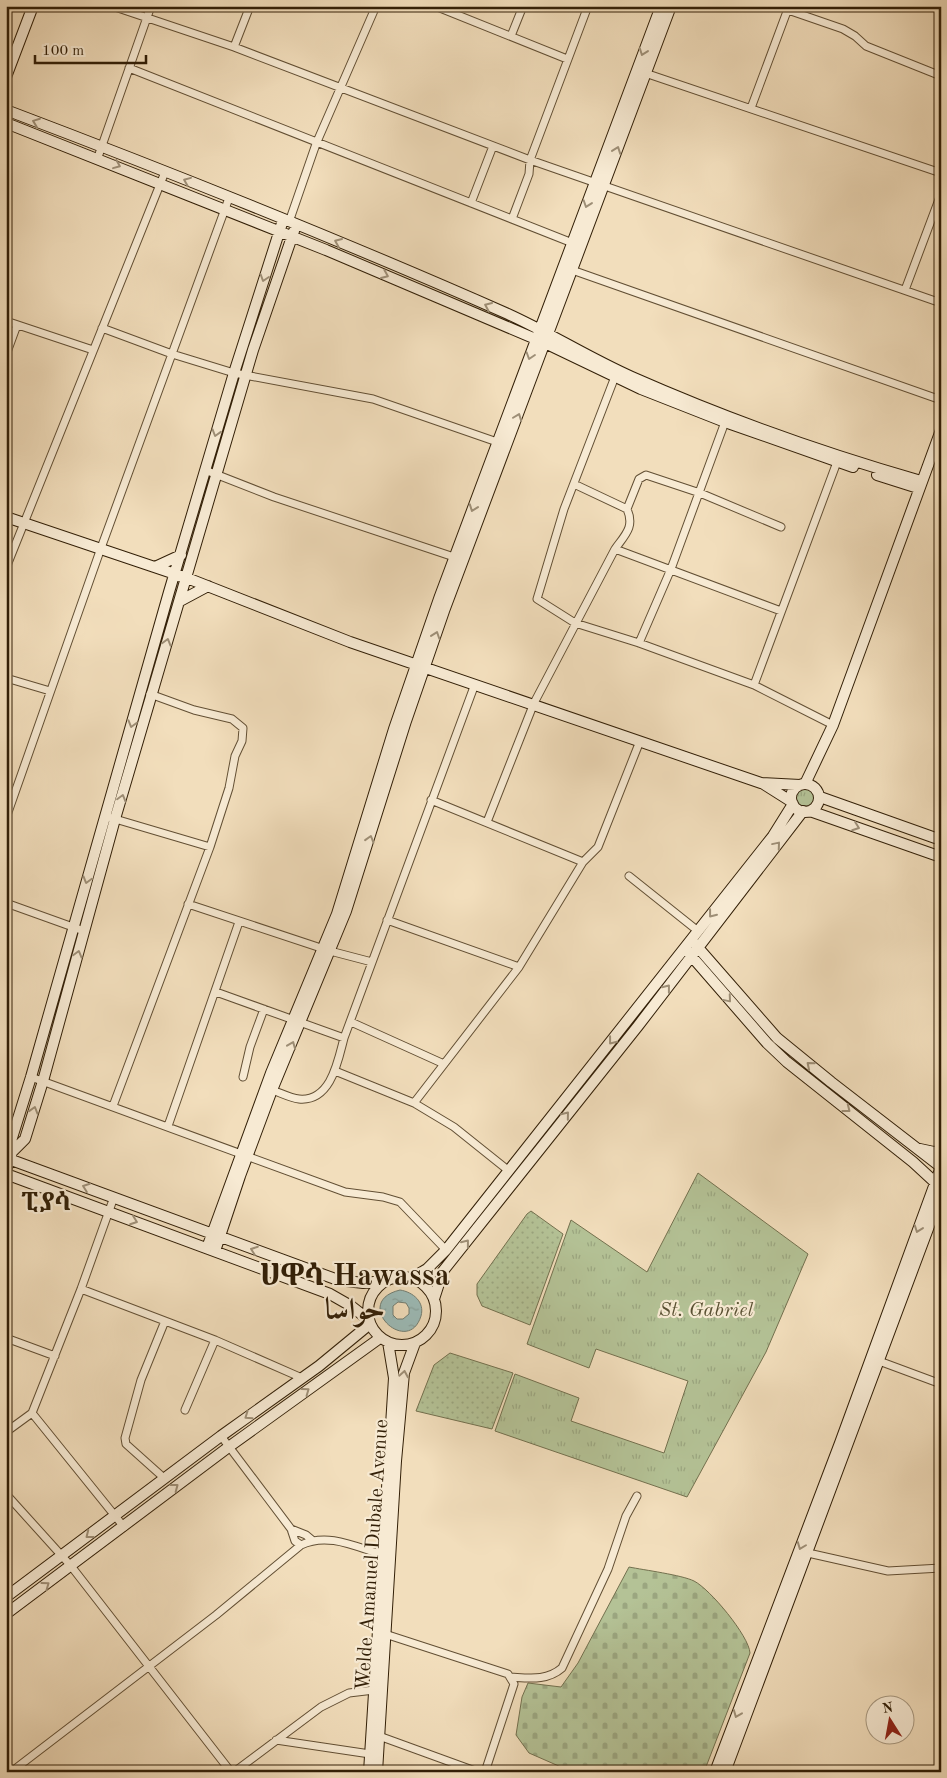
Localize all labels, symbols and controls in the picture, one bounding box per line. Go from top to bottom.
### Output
scale bar [35,32,146,64]
text: 100 m [42,44,84,59]
one-way arrow [639,47,649,55]
one-way arrow [32,117,41,128]
one-way arrow [611,146,621,155]
one-way arrow [112,159,121,170]
one-way arrow [183,177,192,187]
one-way arrow [582,199,592,208]
one-way arrow [334,238,343,249]
one-way arrow [380,268,389,279]
one-way arrow [260,273,270,281]
one-way arrow [484,301,492,311]
one-way arrow [526,352,536,360]
one-way arrow [512,414,522,422]
one-way arrow [212,429,222,437]
one-way arrow [469,504,479,512]
one-way arrow [430,631,440,640]
one-way arrow [162,638,172,646]
one-way arrow [128,719,138,727]
one-way arrow [116,794,126,802]
one-way arrow [851,821,860,831]
one-way arrow [364,836,374,844]
one-way arrow [772,842,781,851]
one-way arrow [83,875,93,883]
one-way arrow [709,908,718,917]
one-way arrow [72,950,83,959]
one-way arrow [662,985,670,994]
one-way arrow [722,993,731,1002]
one-way arrow [609,1035,617,1044]
one-way arrow [286,1041,296,1050]
one-way arrow [806,1061,815,1070]
one-way arrow [841,1103,850,1111]
one-way arrow [28,1107,38,1115]
one-way arrow [561,1112,569,1121]
one-way arrow [82,1183,91,1193]
district label: ፒያሳ [21,1190,71,1216]
one-way arrow [129,1215,138,1225]
one-way arrow [914,1224,924,1233]
one-way arrow [460,1240,468,1249]
one-way arrow [251,1246,259,1256]
district label: ሀዋሳ Hawassa حواسا [260,1262,450,1328]
park label: St. Gabriel [659,1301,753,1321]
one-way arrow [399,1370,409,1378]
one-way arrow [300,1388,310,1397]
one-way arrow [244,1410,253,1419]
street label: Welde Amanuel Dubale Avenue [354,1419,392,1691]
one-way arrow [169,1485,178,1493]
one-way arrow [86,1529,95,1537]
one-way arrow [797,1541,807,1550]
one-way arrow [40,1582,49,1591]
north arrow [864,1696,914,1746]
text: N [881,1700,895,1716]
one-way arrow [733,1709,744,1718]

